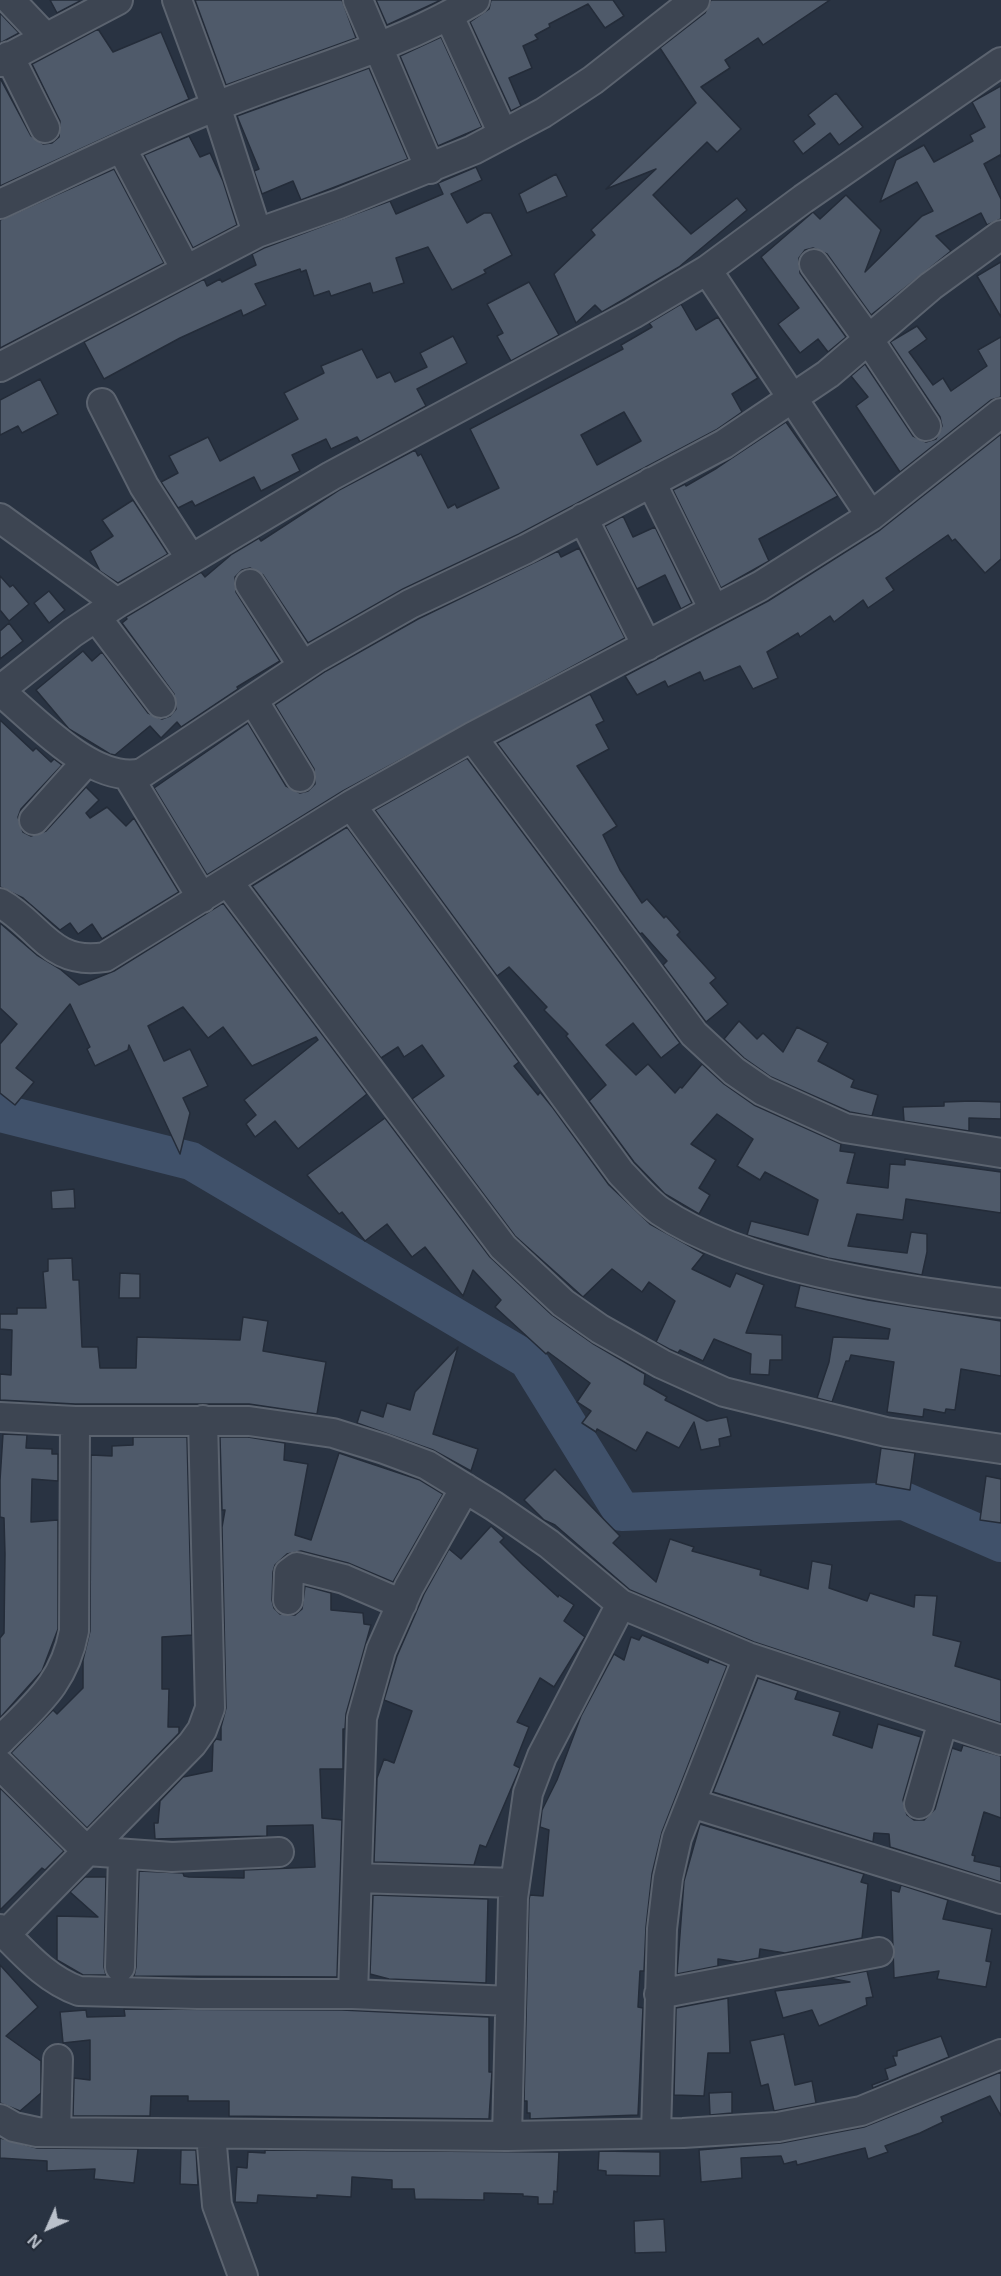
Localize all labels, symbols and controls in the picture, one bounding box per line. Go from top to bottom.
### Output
north arrow [18,2198,78,2258]
text: N [25,2231,45,2251]

